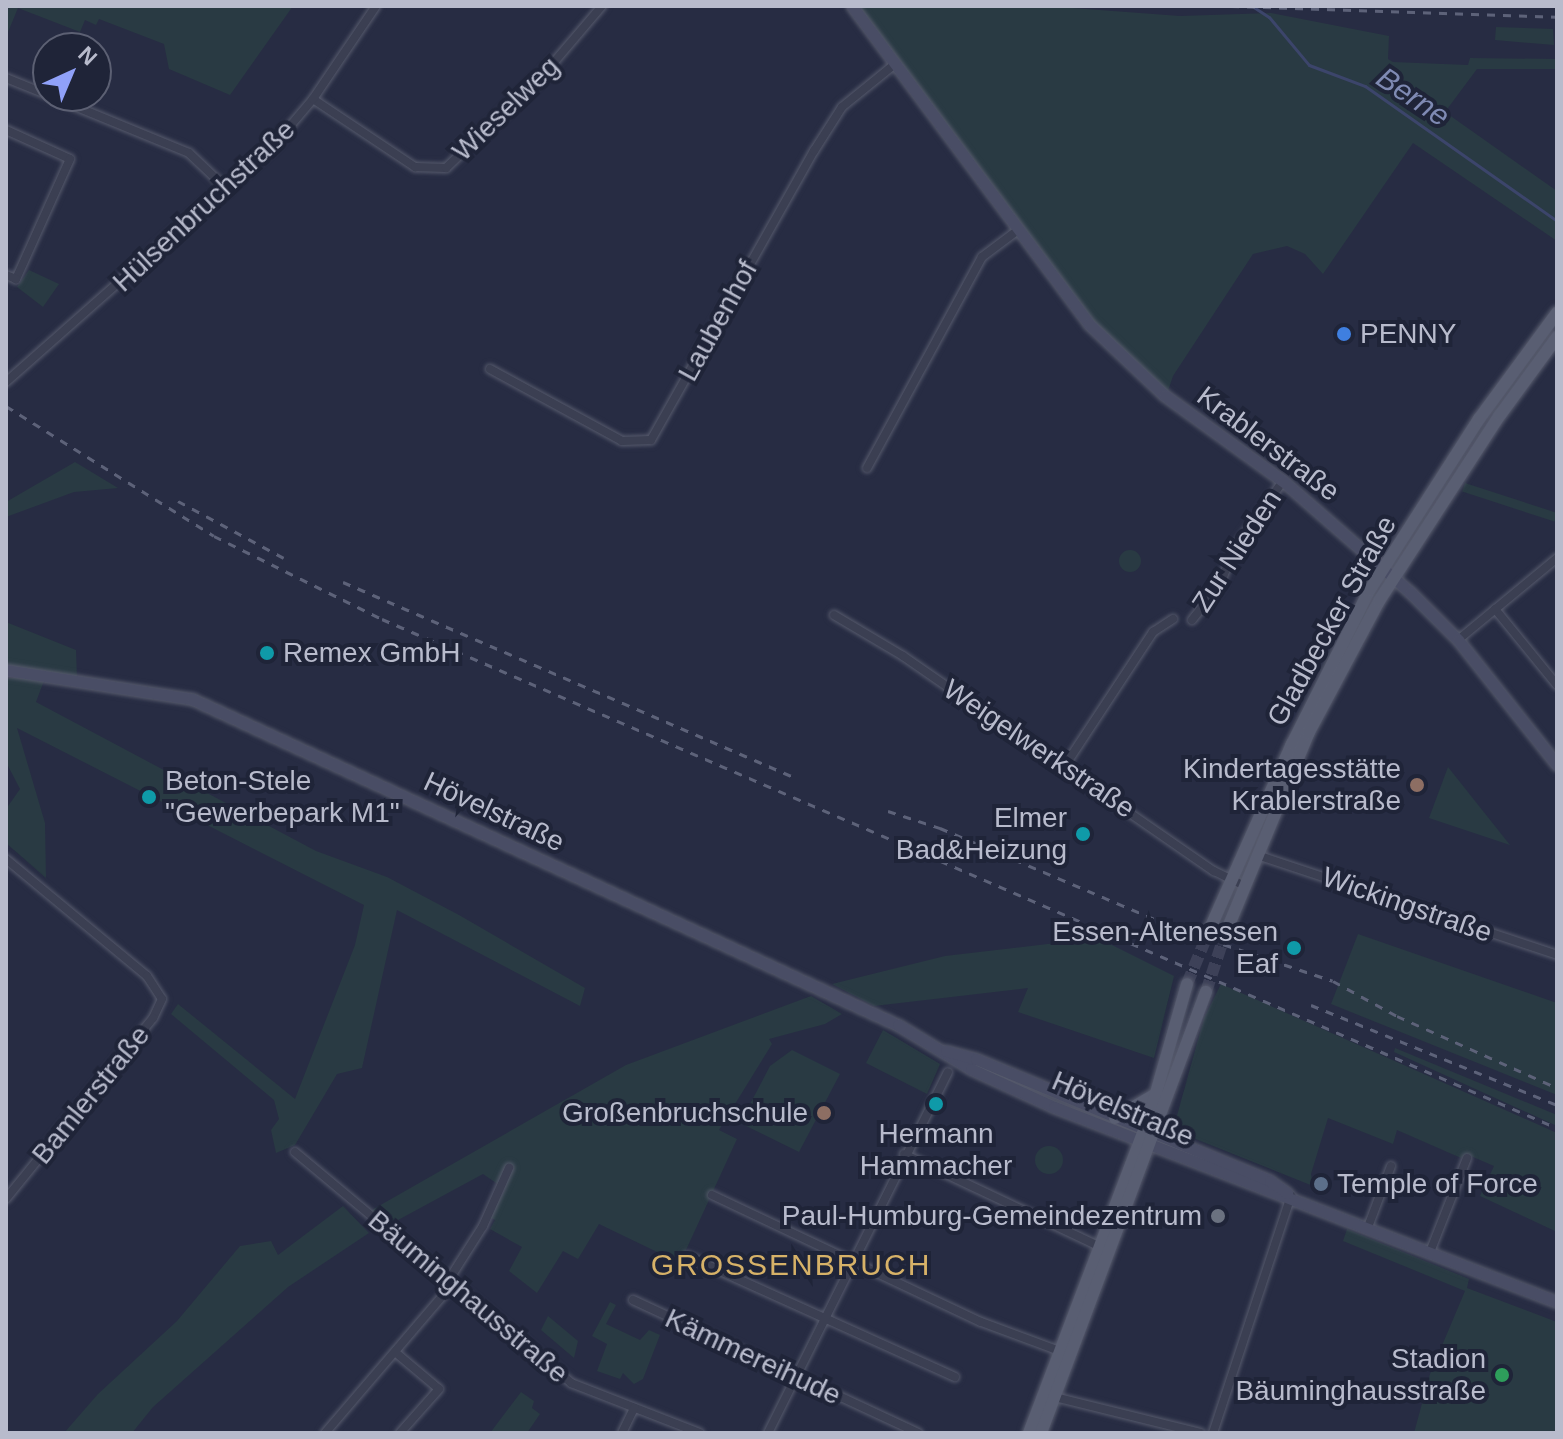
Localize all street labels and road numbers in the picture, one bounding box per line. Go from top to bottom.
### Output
street label: Wieselweg [446,50,566,168]
street label: Hülsenbruchstraße [106,113,302,299]
street label: Laubenhof [671,255,765,387]
street label: Krablerstraße [1190,380,1346,508]
street label: Zur Nieden [1185,484,1289,618]
street label: Gladbecker Straße [1260,510,1404,732]
street label: Weigelwerkstraße [937,673,1141,825]
street label: Hövelstraße [419,765,569,859]
street label: Wickingstraße [1318,860,1496,950]
street label: Bamlerstraße [25,1019,157,1171]
street label: Hövelstraße [1047,1064,1199,1154]
street label: Bäuminghausstraße [361,1204,575,1390]
street label: Kämmereihude [660,1302,846,1412]

